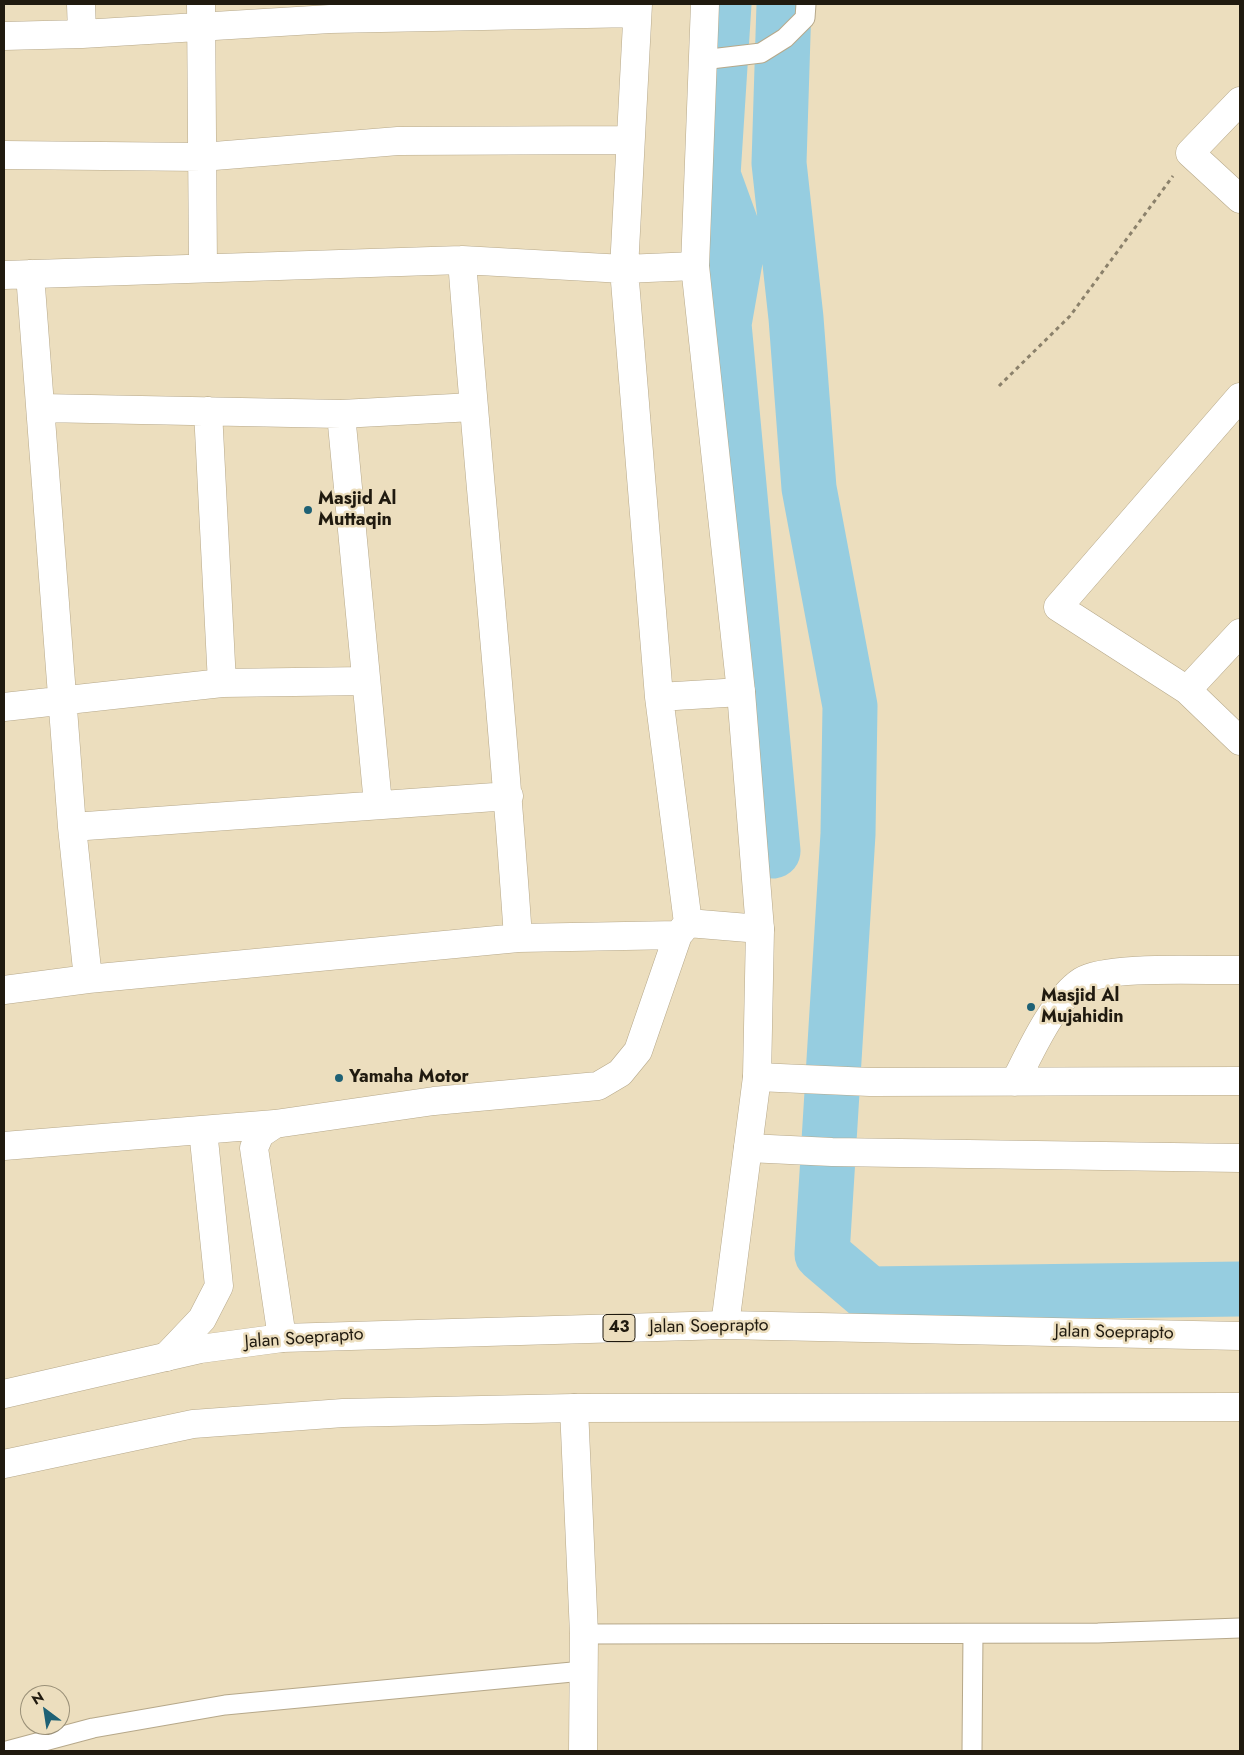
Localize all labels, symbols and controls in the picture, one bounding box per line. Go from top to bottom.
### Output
place label: Masjid Al Muttaqin [318,489,396,532]
marker: Masjid Al Muttaqin [302,504,314,516]
place label: Masjid Al Mujahidin [1041,986,1124,1028]
marker: Masjid Al Mujahidin [1025,1001,1037,1013]
place label: Yamaha Motor [349,1067,469,1089]
marker: Yamaha Motor [333,1072,345,1084]
road number: 43 [603,1315,635,1342]
street label: Jalan Soeprapto [649,1315,769,1339]
street label: Jalan Soeprapto [1054,1321,1174,1345]
street label: Jalan Soeprapto [244,1324,364,1354]
north arrow [20,1685,70,1735]
text: N [28,1687,48,1709]

